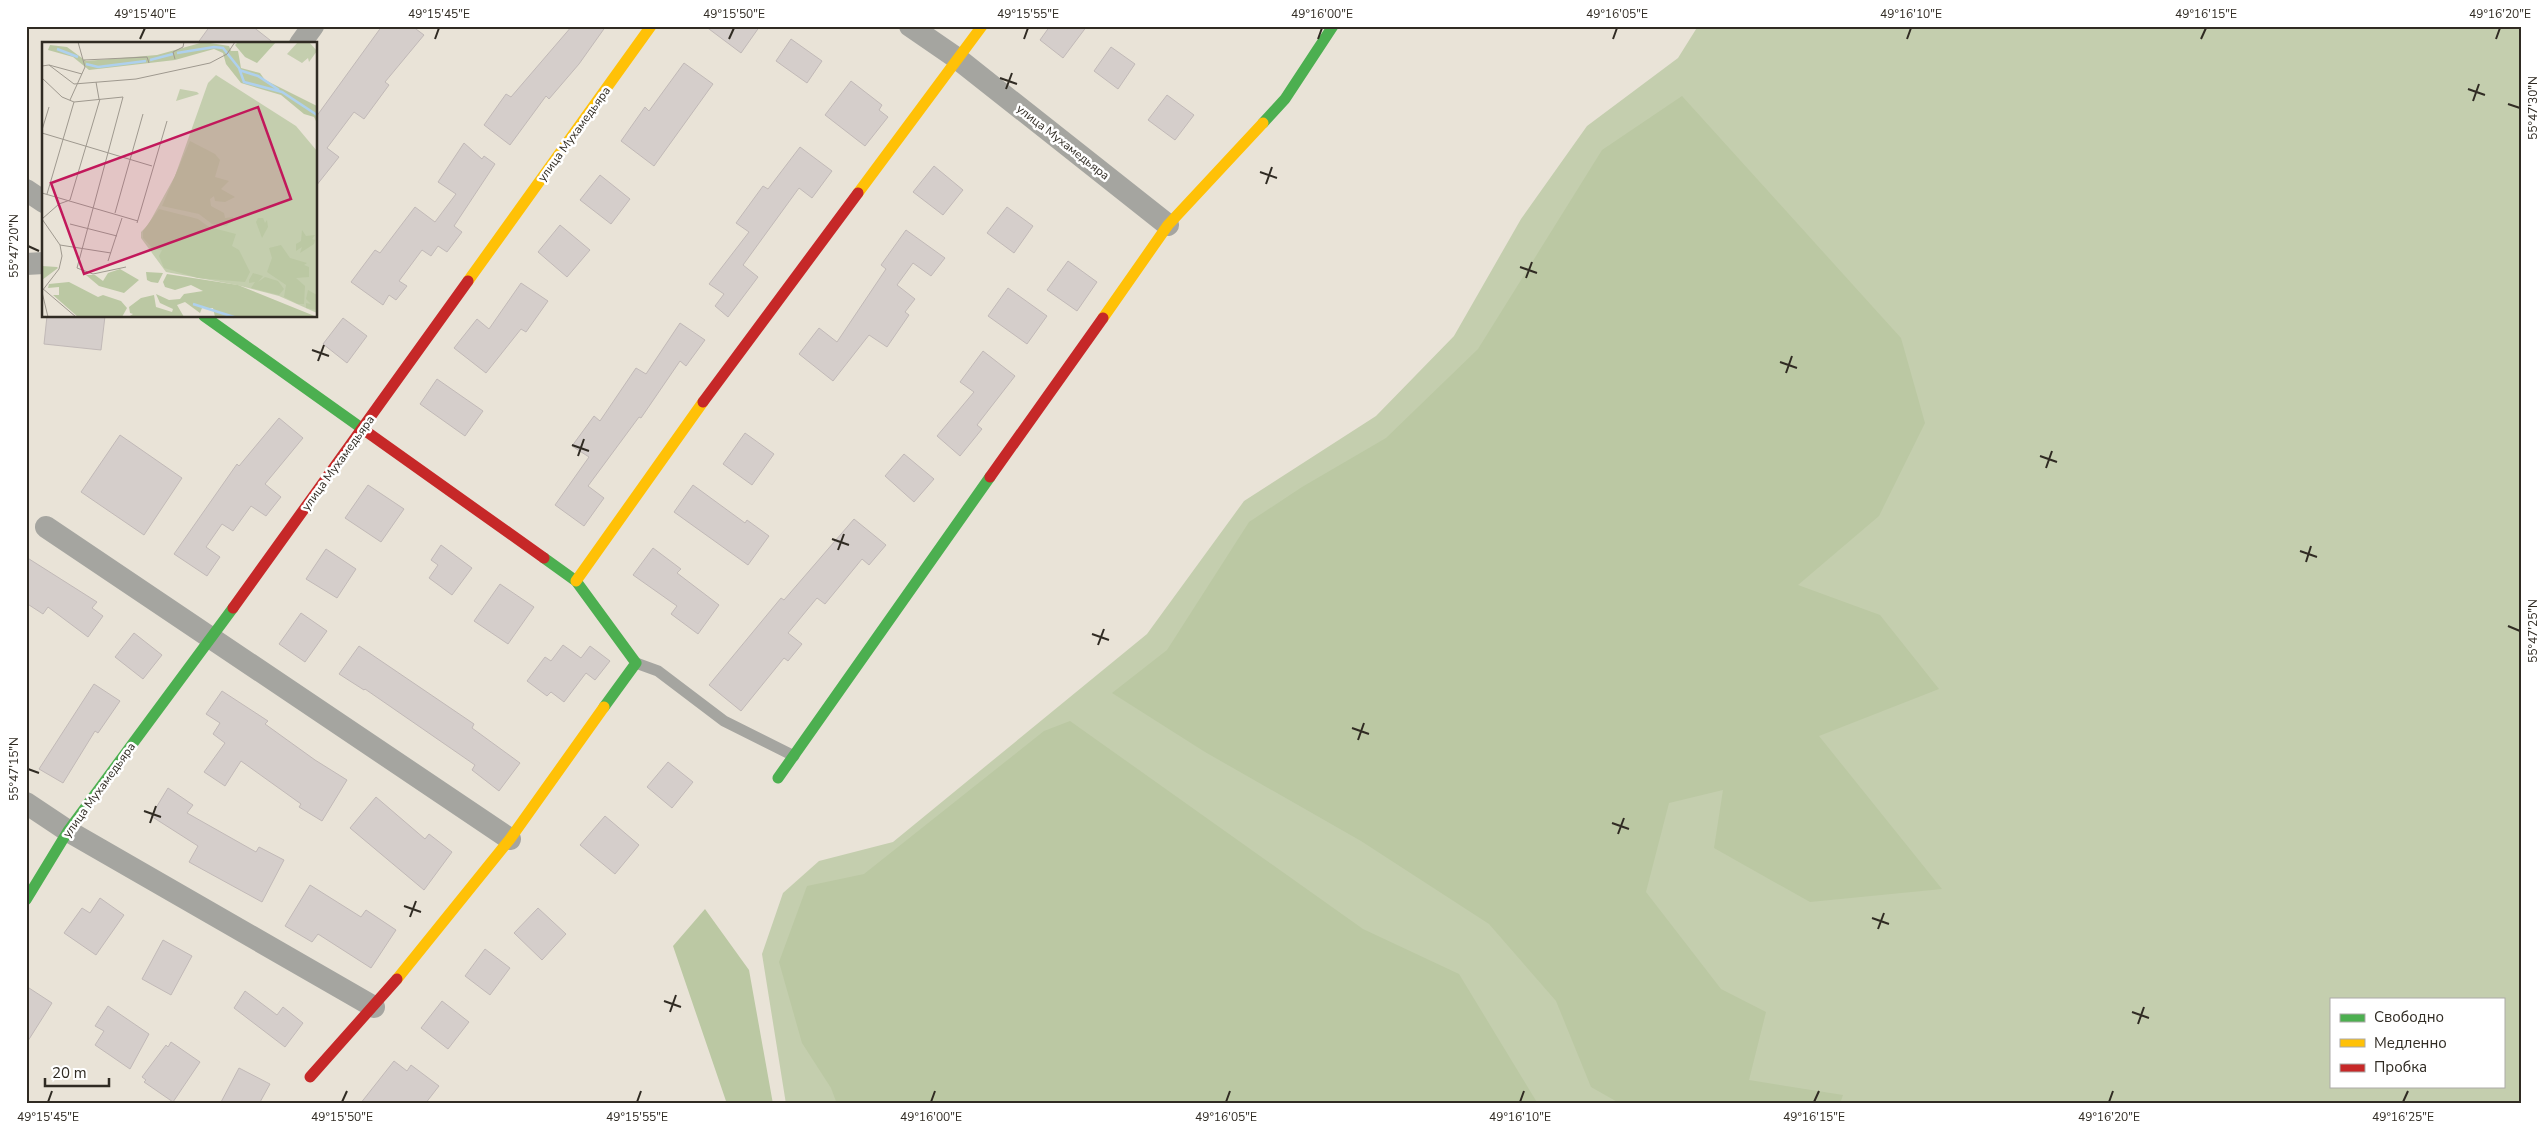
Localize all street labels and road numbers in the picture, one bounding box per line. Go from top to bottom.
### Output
street label: улица Мухамедьяра [534,83,614,185]
street label: улица Мухамедьяра [1013,101,1113,183]
street label: улица Мухамедьяра [298,412,378,514]
street label: улица Мухамедьяра [59,739,139,841]

